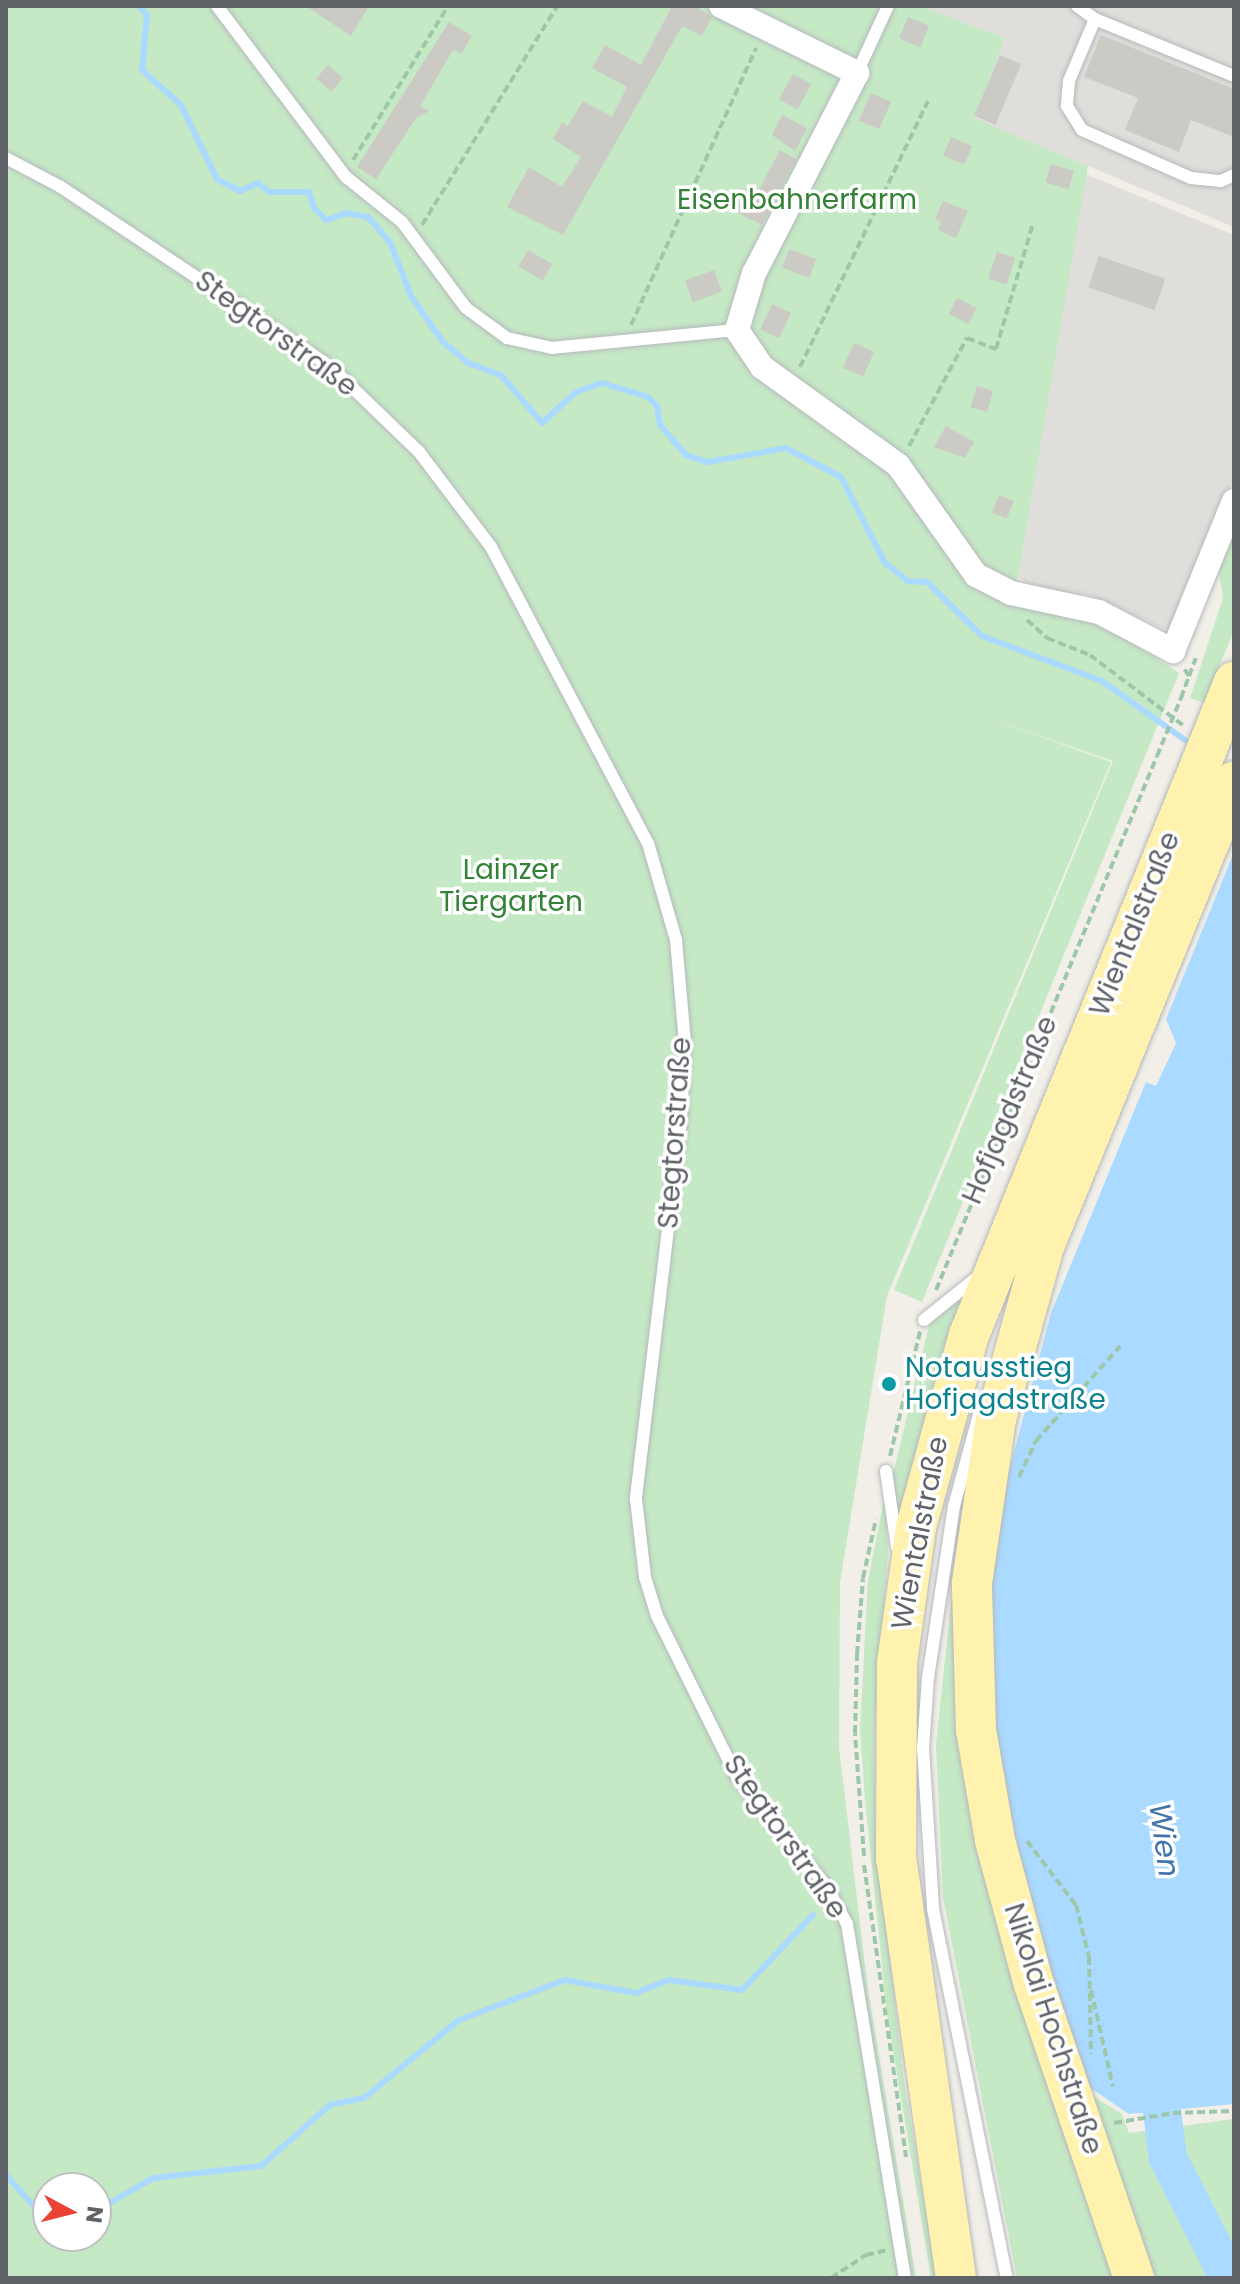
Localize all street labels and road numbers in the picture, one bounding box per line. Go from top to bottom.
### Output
street label: Stegtorstraße [188,264,364,404]
street label: Wientalstraße [1083,827,1187,1021]
street label: Hofjagdstraße [955,1011,1065,1209]
street label: Stegtorstraße [652,1036,698,1230]
street label: Wientalstraße [885,1434,955,1632]
street label: Stegtorstraße [716,1749,854,1925]
street label: Nikolai Hochstraße [997,1899,1109,2159]

